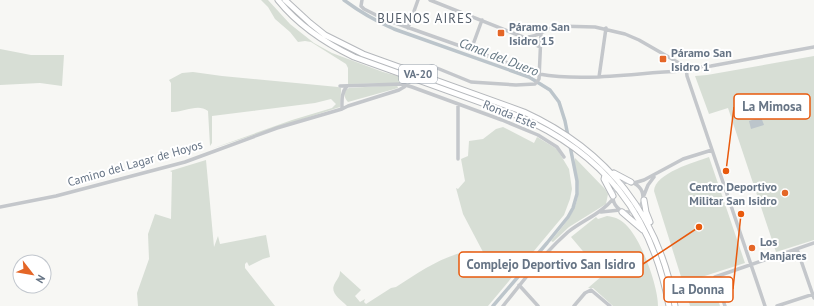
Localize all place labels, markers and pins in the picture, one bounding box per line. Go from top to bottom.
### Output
place label: Páramo San Isidro 15 [509,19,570,48]
marker: Páramo San Isidro 15 [496,28,506,38]
place label: Páramo San Isidro 1 [671,45,732,74]
marker: Páramo San Isidro 1 [658,54,668,64]
callout: La Mimosa [734,94,810,119]
place label: Centro Deportivo Militar San Isidro [689,179,778,208]
marker: Centro Deportivo Militar San Isidro [780,188,790,198]
place label: Los Manjares [760,234,807,263]
marker: Los Manjares [747,243,757,253]
callout: Complejo Deportivo San Isidro [459,252,643,277]
callout: La Donna [664,277,733,302]

